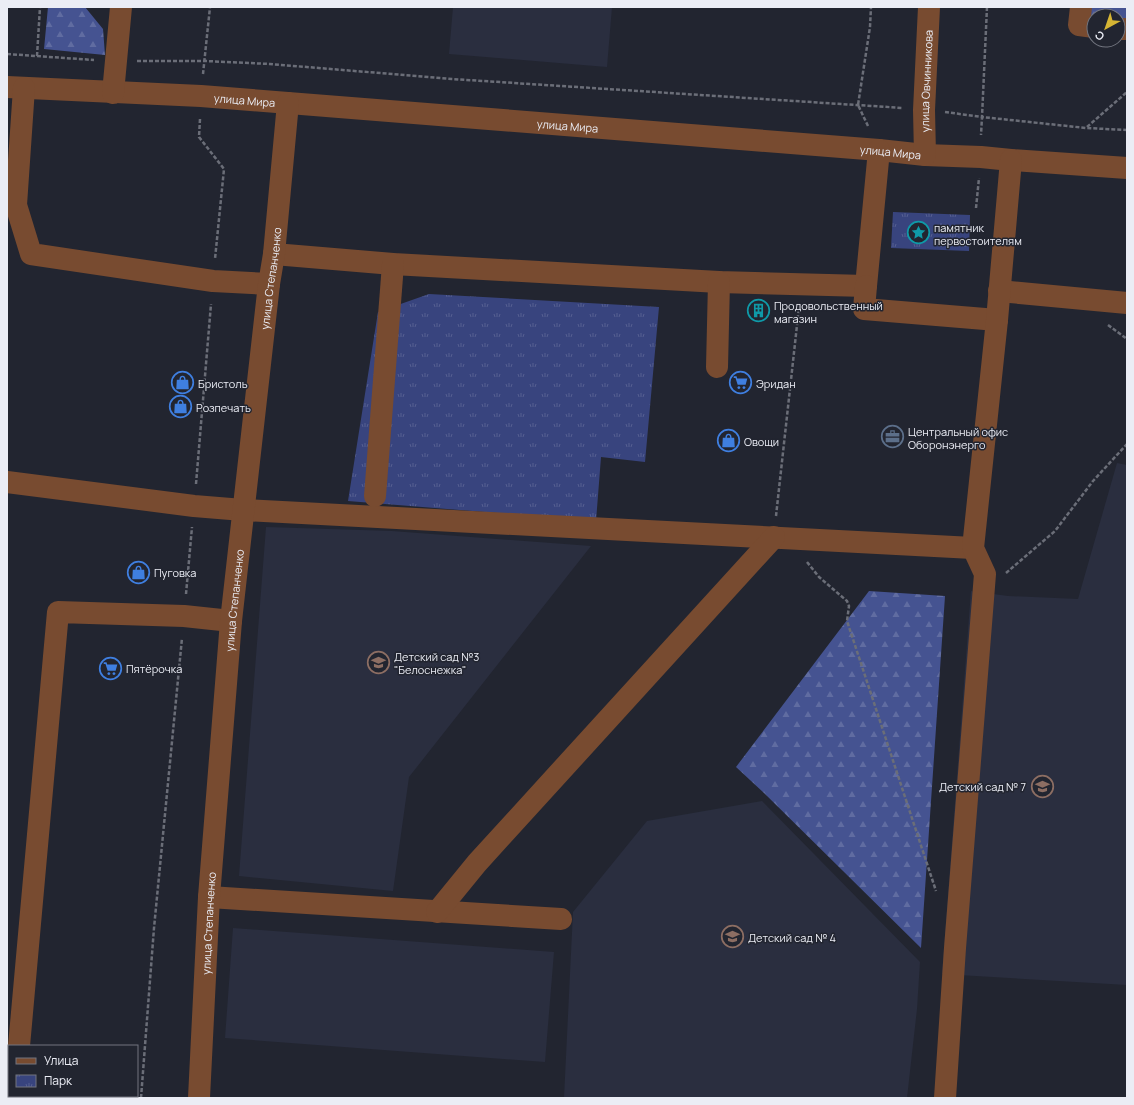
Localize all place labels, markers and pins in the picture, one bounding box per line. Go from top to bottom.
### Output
place icon: памятник первостоителям [905,220,931,246]
place label: памятник первостоителям [934,220,1022,248]
building icon: Продовольственный магазин [746,298,772,324]
place label: Продовольственный магазин [774,298,883,326]
shop icon: Бристоль [170,370,196,396]
supermarket icon: Эридан [728,370,754,396]
place label: Бристоль [198,376,248,391]
place label: Эридан [756,376,796,391]
shop icon: Розпечать [167,394,193,420]
place label: Розпечать [196,400,251,415]
office icon: Центральный офис Оборонэнерго [880,424,906,450]
place label: Центральный офис Оборонэнерго [908,424,1008,452]
shop icon: Овощи [715,428,741,454]
place label: Овощи [744,434,779,449]
shop icon: Пуговка [125,559,151,585]
place label: Пуговка [154,565,196,580]
school or university icon: Детский сад №3 "Белоснежка" [365,649,391,675]
place label: Детский сад №3 "Белоснежка" [394,649,479,677]
supermarket icon: Пятёрочка [98,655,124,681]
place label: Пятёрочка [126,661,182,676]
school or university icon: Детский сад № 7 [1029,773,1055,799]
place label: Детский сад № 7 [939,779,1026,794]
school or university icon: Детский сад № 4 [720,924,746,950]
place label: Детский сад № 4 [748,930,836,945]

